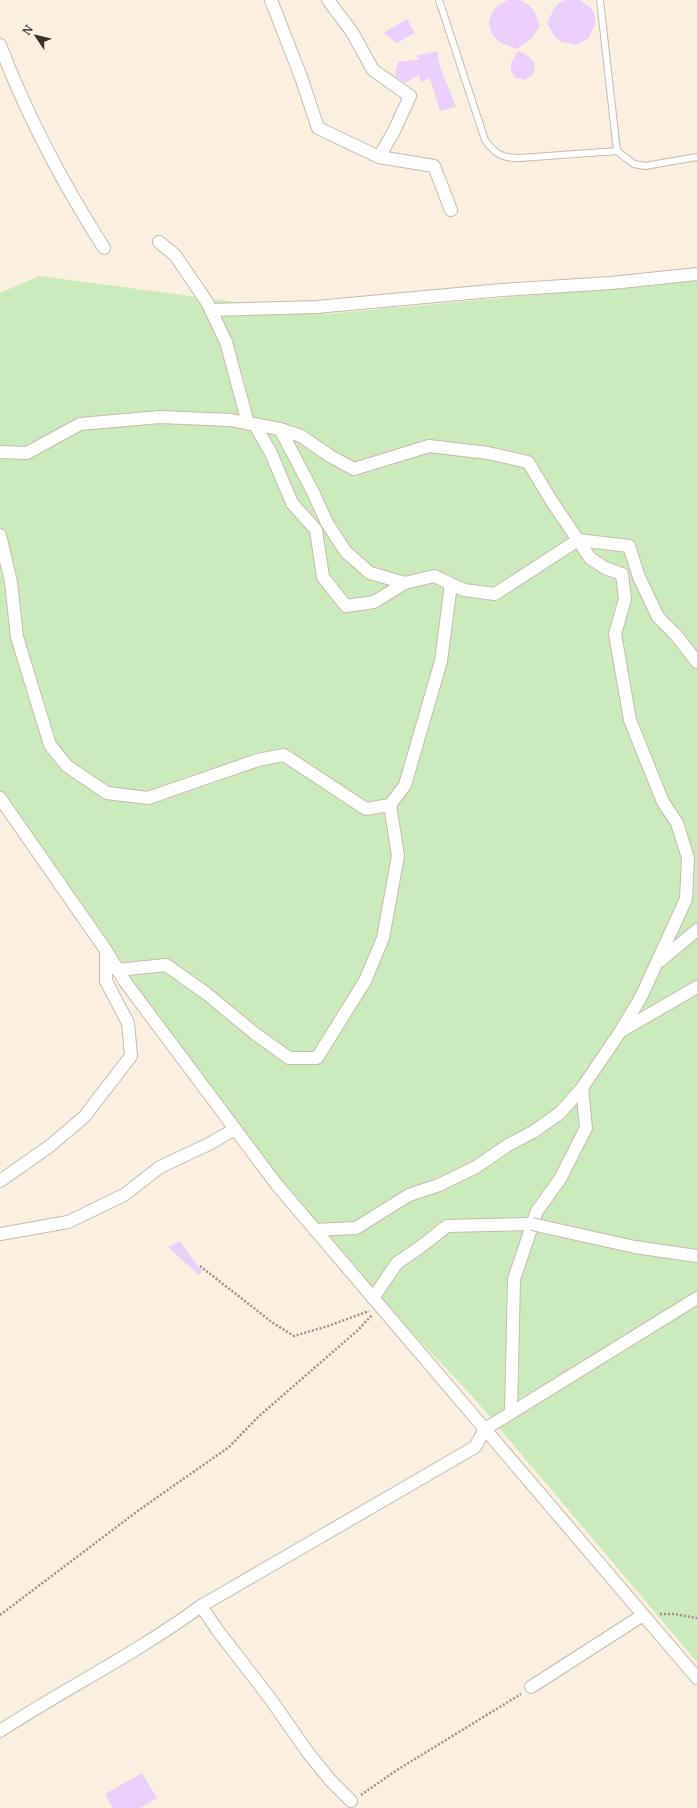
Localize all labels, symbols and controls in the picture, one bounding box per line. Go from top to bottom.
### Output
north arrow [16,16,56,56]
text: N [20,22,36,38]

